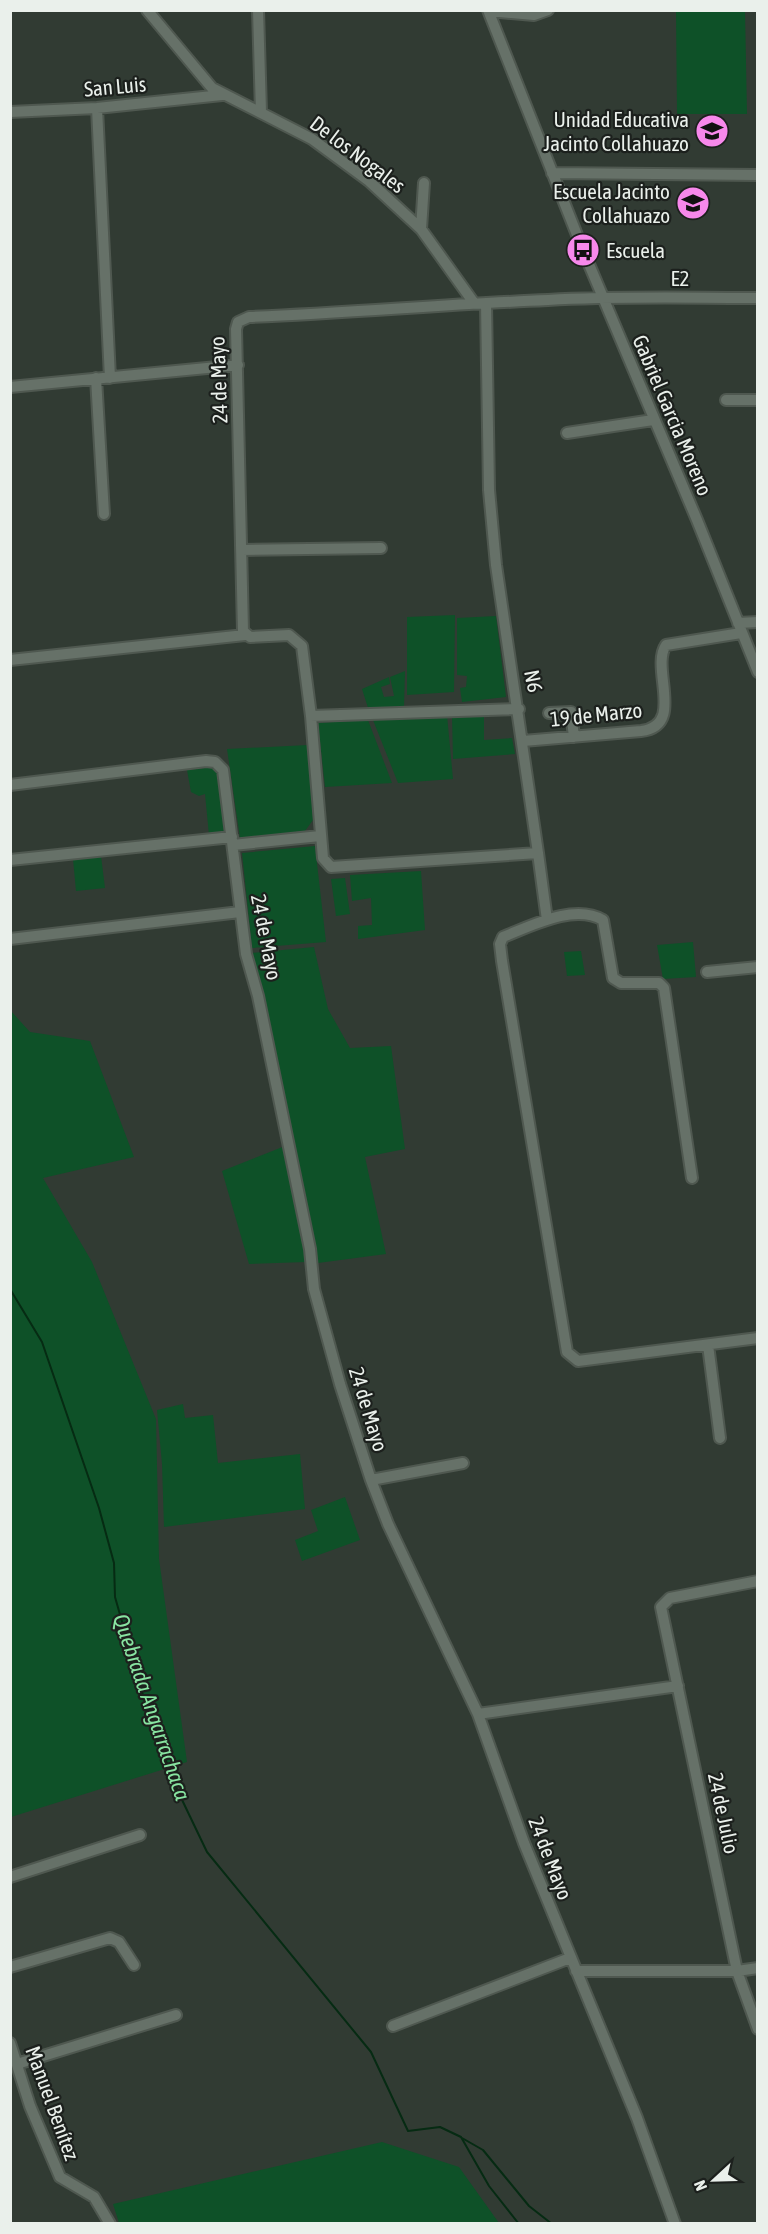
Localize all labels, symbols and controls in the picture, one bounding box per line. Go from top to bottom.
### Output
street label: San Luis [83,71,147,101]
place label: Unidad Educativa Jacinto Collahuazo [544,107,689,155]
street label: De los Nogales [306,111,410,197]
school or university icon: Unidad Educativa Jacinto Collahuazo [694,113,730,149]
place label: Escuela Jacinto Collahuazo [553,179,670,227]
school or university icon: Escuela Jacinto Collahuazo [675,185,711,221]
bus stop icon: Escuela [565,232,601,268]
place label: Escuela [606,238,665,262]
street label: E2 [671,266,689,290]
street label: Gabriel Garcia Moreno [628,331,718,499]
street label: 24 de Mayo [204,336,232,424]
street label: N6 [520,668,548,694]
street label: 19 de Marzo [549,697,643,731]
street label: 24 de Mayo [247,892,287,982]
street label: 24 de Mayo [345,1364,393,1454]
water label: Quebrada Angarrachaca [108,1610,196,1804]
street label: 24 de Julio [704,1770,744,1856]
street label: 24 de Mayo [524,1813,578,1903]
street label: Manuel Benítez [21,2043,85,2164]
north arrow [684,2150,744,2210]
text: N [690,2178,710,2193]

